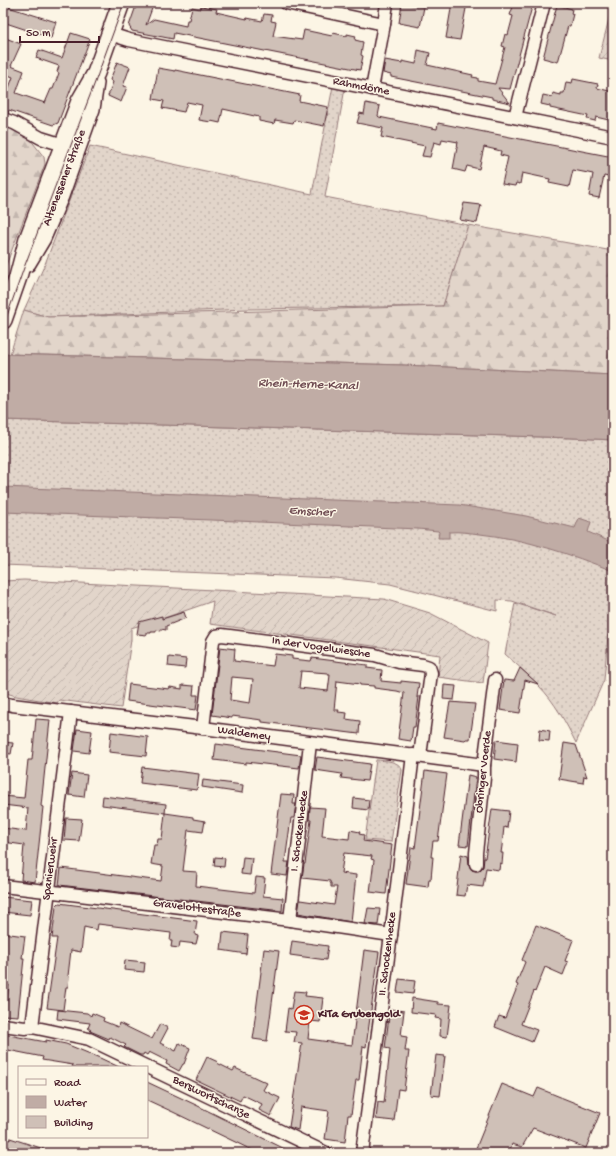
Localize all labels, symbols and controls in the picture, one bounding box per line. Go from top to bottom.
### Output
scale bar [20,18,99,44]
text: 50 m [26,27,51,41]
street label: Rahmdörne [332,75,391,99]
street label: Altenessener Straße [40,127,90,228]
water label: Rhein-Herne-Kanal [258,376,359,394]
water label: Emscher [288,503,336,521]
street label: In der Vogelwiesche [271,634,372,662]
street label: Waldemey [217,723,271,745]
street label: Obringer Voerde [473,729,495,814]
street label: I. Schockenhecke [288,789,312,872]
street label: Spanierwehr [40,835,62,901]
street label: Gravelottestraße [152,897,243,921]
street label: II. Schockenhecke [376,911,400,997]
school or university icon: KiTa Grubengold [293,1004,315,1026]
place label: KiTa Grubengold [317,1008,402,1022]
legend [18,1066,148,1138]
street label: Berswortschanze [169,1073,253,1123]
text: Road [54,1077,81,1091]
text: Water [54,1097,88,1111]
text: Building [53,1117,93,1131]

